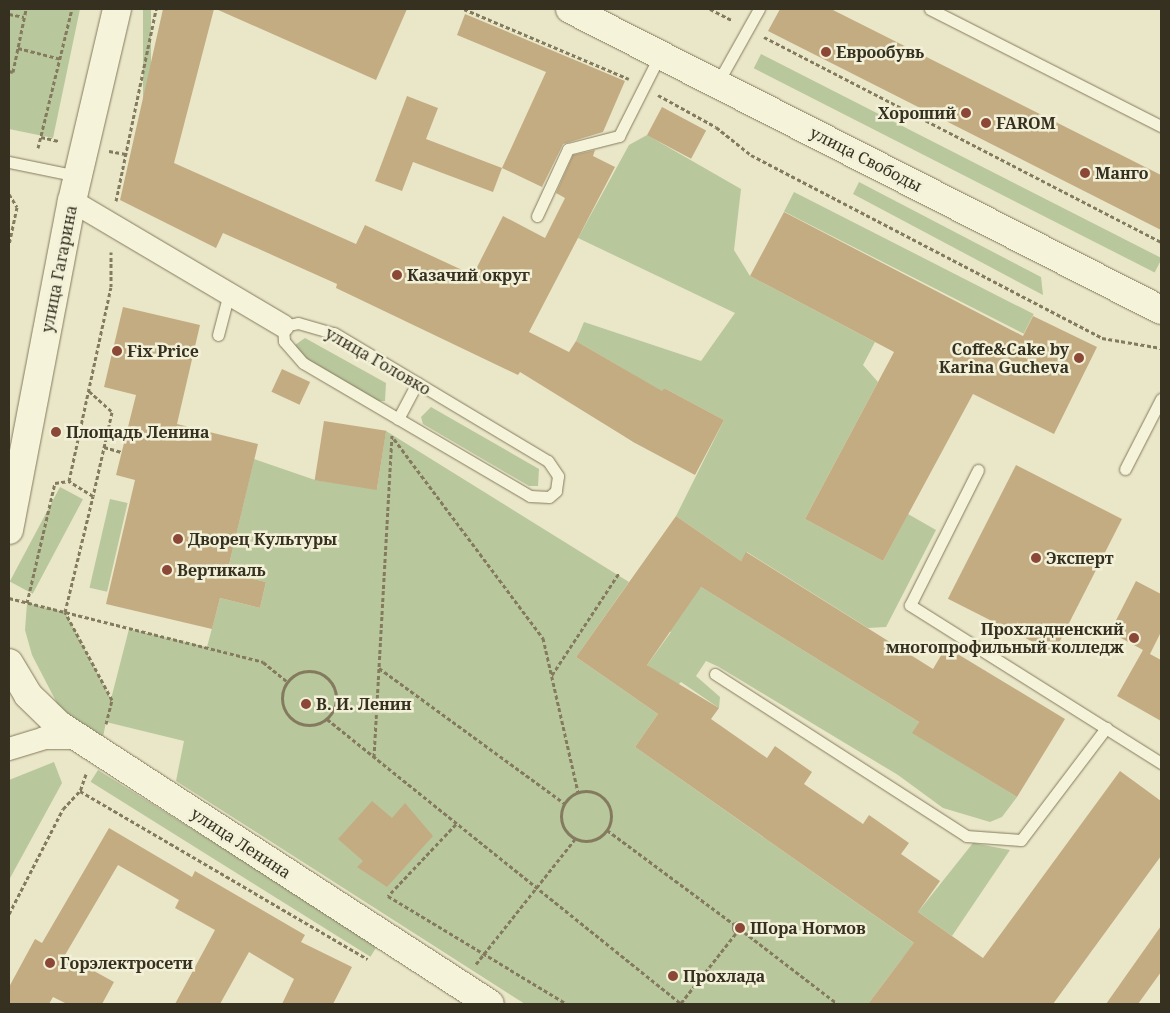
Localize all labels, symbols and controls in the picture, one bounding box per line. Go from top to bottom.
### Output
place label: Еврообувь [836,42,924,62]
marker: Еврообувь [820,46,832,58]
place label: Хороший [878,103,956,123]
marker: Хороший [960,107,972,119]
place label: FAROM [996,113,1056,133]
marker: FAROM [980,117,992,129]
street label: улица Свободы [807,123,925,195]
place label: Манго [1095,163,1149,183]
marker: Манго [1079,167,1091,179]
street label: улица Гагарина [37,204,81,334]
place label: Казачий округ [407,265,530,285]
marker: Казачий округ [391,269,403,281]
street label: улица Головко [322,323,434,399]
place label: Coffe&Cake by Karina Gucheva [939,339,1069,377]
place label: Fix Price [127,341,199,361]
marker: Fix Price [111,345,123,357]
marker: Coffe&Cake by Karina Gucheva [1073,352,1085,364]
place label: Площадь Ленина [66,422,210,442]
marker: Площадь Ленина [50,426,62,438]
place label: Дворец Культуры [188,529,337,549]
marker: Дворец Культуры [172,533,184,545]
place label: Эксперт [1046,548,1114,568]
marker: Эксперт [1030,552,1042,564]
place label: Вертикаль [177,560,266,580]
marker: Вертикаль [161,564,173,576]
place label: Прохладненский многопрофильный колледж [886,619,1124,657]
marker: Прохладненский многопрофильный колледж [1128,632,1140,644]
place label: В. И. Ленин [316,694,411,714]
marker: В. И. Ленин [300,698,312,710]
street label: улица Ленина [187,804,295,882]
place label: Шора Ногмов [750,918,866,938]
marker: Шора Ногмов [734,922,746,934]
place label: Горэлектросети [60,953,193,973]
marker: Горэлектросети [44,957,56,969]
place label: Прохлада [683,966,765,986]
marker: Прохлада [667,970,679,982]

